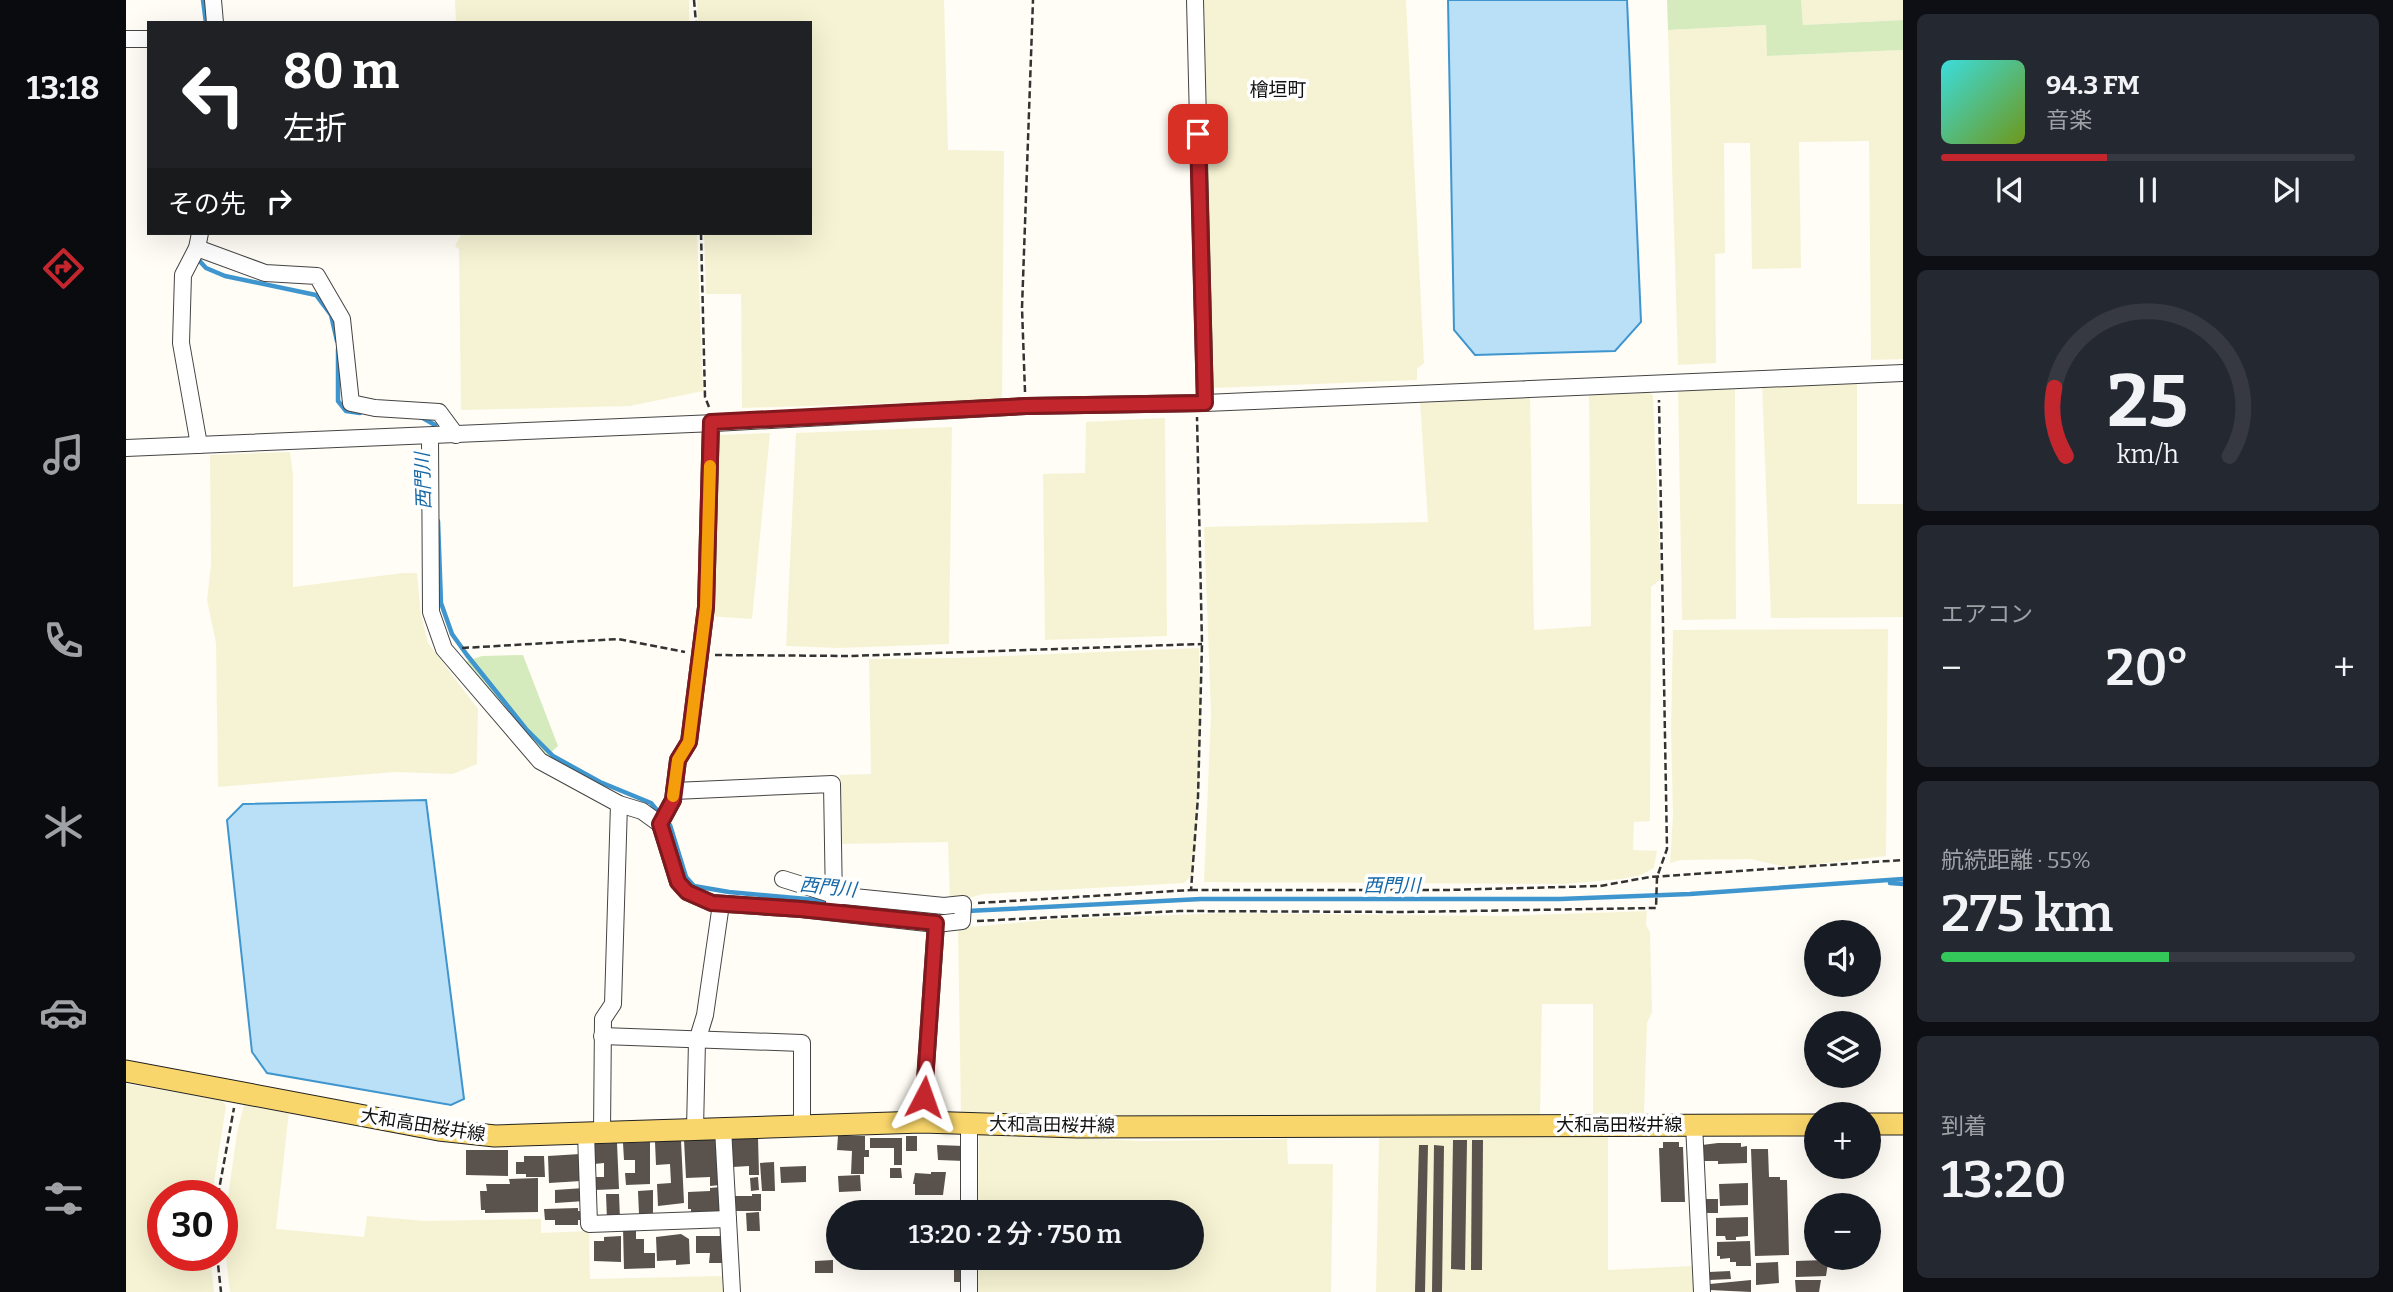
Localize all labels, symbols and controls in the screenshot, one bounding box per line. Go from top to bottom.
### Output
text: 80 m [283,42,399,101]
icon: left [168,49,259,140]
text: 13:18 [27,69,99,107]
text: 94.3 FM [2046,70,2140,101]
district label: 檜垣町 [1249,78,1307,101]
pin [1168,104,1228,164]
text: 音楽 [2046,106,2092,134]
text: 左折 [283,109,347,147]
icon: arrive [1179,115,1217,153]
icon: previous [1991,171,2029,209]
icon: pause [2129,171,2167,209]
icon: next [2267,171,2305,209]
icon: right [260,182,298,220]
text: その先 [168,189,246,220]
icon: directions [39,244,88,293]
text: 25 [2108,359,2188,446]
icon: music [39,430,88,479]
text: km/h [2117,440,2179,470]
water label: 西門川 [410,450,435,510]
text: エアコン [1941,600,2033,628]
icon: phone [39,616,88,665]
text: 20° [2105,636,2190,699]
text: − [1941,645,1962,691]
text: + [2333,645,2355,691]
icon: climate [39,802,88,851]
text: 航続距離 · 55% [1941,846,2091,874]
water label: 西門川 [798,873,860,902]
water label: 西門川 [1363,874,1422,897]
text: 275 km [1941,882,2113,945]
map controls [1804,920,1881,1270]
button: sound [1804,920,1881,997]
icon: car [39,988,88,1037]
button: layers [1804,1011,1881,1088]
position arrow [887,1060,961,1134]
button: + [1804,1102,1881,1179]
street label: 大和高田桜井線 [359,1104,487,1146]
text: 到着 [1941,1112,1987,1140]
street label: 大和高田桜井線 [989,1113,1115,1137]
street label: 大和高田桜井線 [1556,1114,1682,1136]
text: 13:20 [1941,1148,2067,1211]
icon: filters [39,1174,88,1223]
speed limit sign: 30 [147,1180,238,1271]
button: − [1804,1193,1881,1270]
text: 13:20 · 2 分 · 750 m [908,1219,1122,1250]

